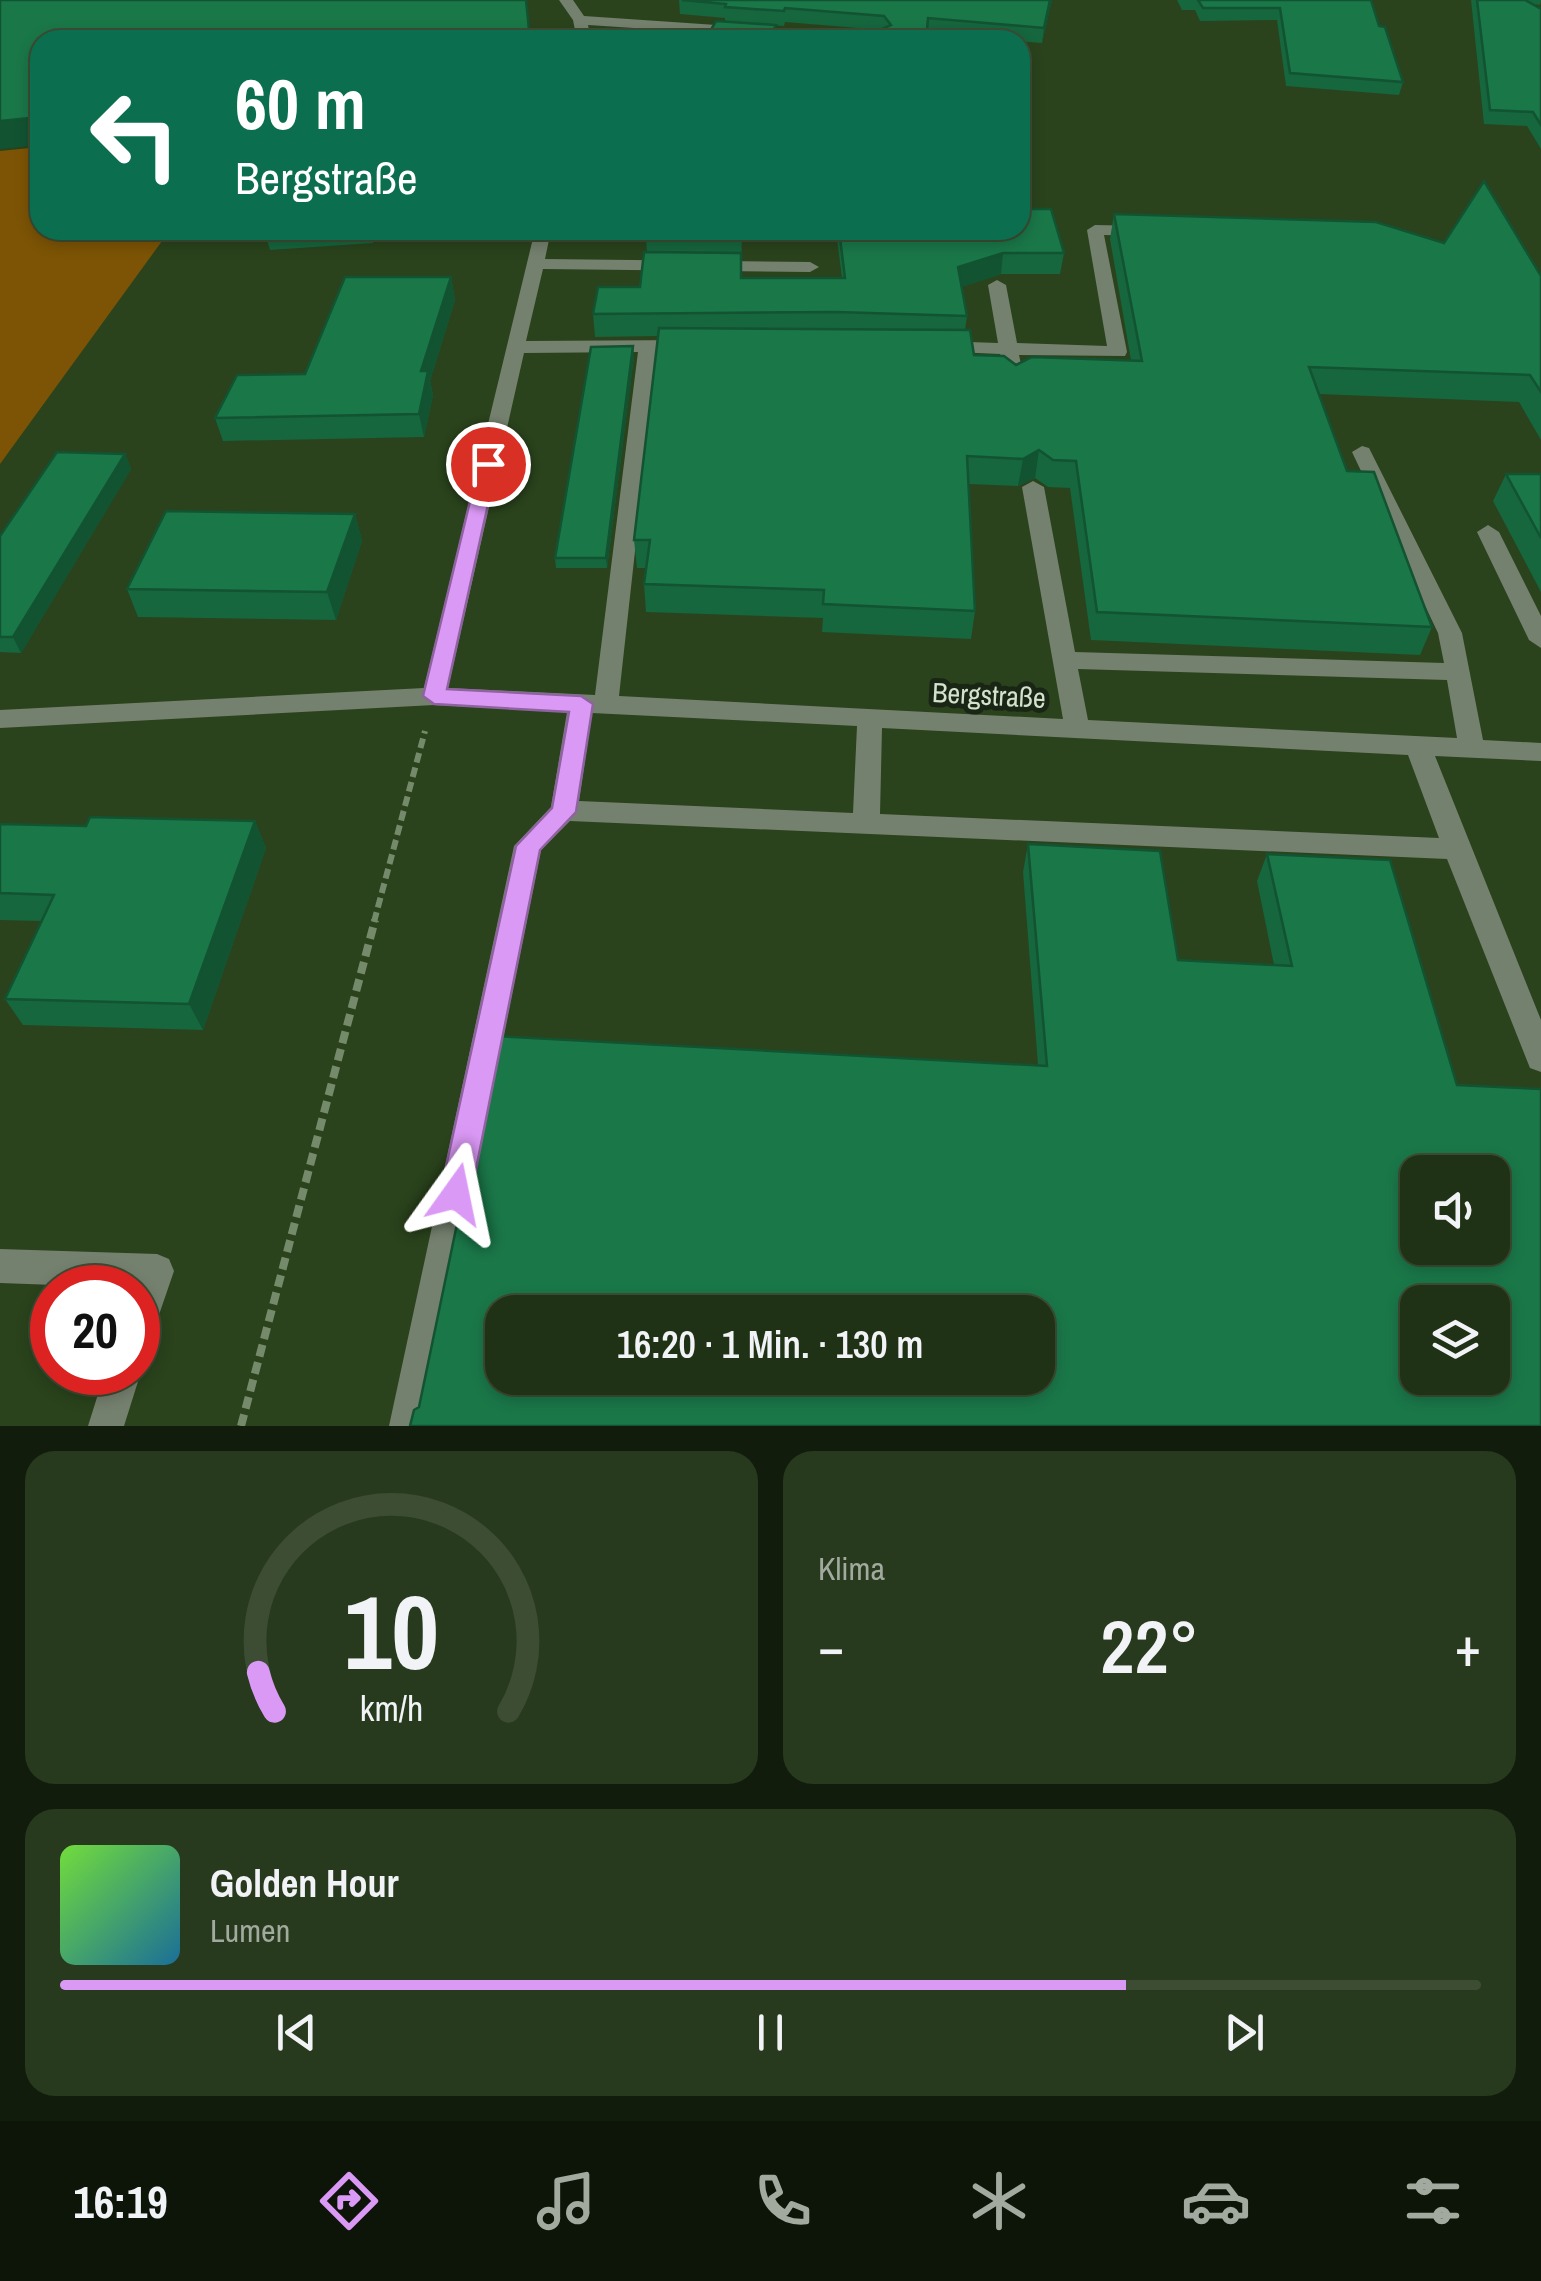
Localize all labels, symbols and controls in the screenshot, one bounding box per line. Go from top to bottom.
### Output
text: 60 m [235,57,366,151]
icon: left [70,70,200,200]
text: Bergstraße [235,147,418,208]
pin [446,422,531,507]
icon: arrive [461,437,516,492]
street label: Bergstraße [931,673,1047,717]
position arrow [404,1142,508,1246]
map controls [1400,1155,1510,1395]
button: sound [1400,1155,1510,1265]
speed limit sign: 20 [30,1265,160,1395]
button: layers [1400,1285,1510,1395]
text: 16:20 · 1 Min. · 130 m [617,1319,923,1370]
text: Klima [818,1547,885,1590]
text: 10 [344,1561,439,1701]
text: 22° [1100,1595,1199,1696]
text: − [818,1609,844,1683]
text: + [1455,1609,1481,1683]
text: km/h [360,1684,423,1732]
text: Golden Hour [210,1858,399,1909]
text: Lumen [210,1909,290,1952]
icon: previous [269,2005,324,2060]
icon: pause [743,2005,798,2060]
icon: next [1217,2005,1272,2060]
icon: directions [314,2166,384,2236]
icon: music [531,2166,601,2236]
icon: phone [748,2166,818,2236]
icon: climate [964,2166,1034,2236]
icon: car [1181,2166,1251,2236]
icon: filters [1398,2166,1468,2236]
text: 16:19 [73,2171,168,2232]

